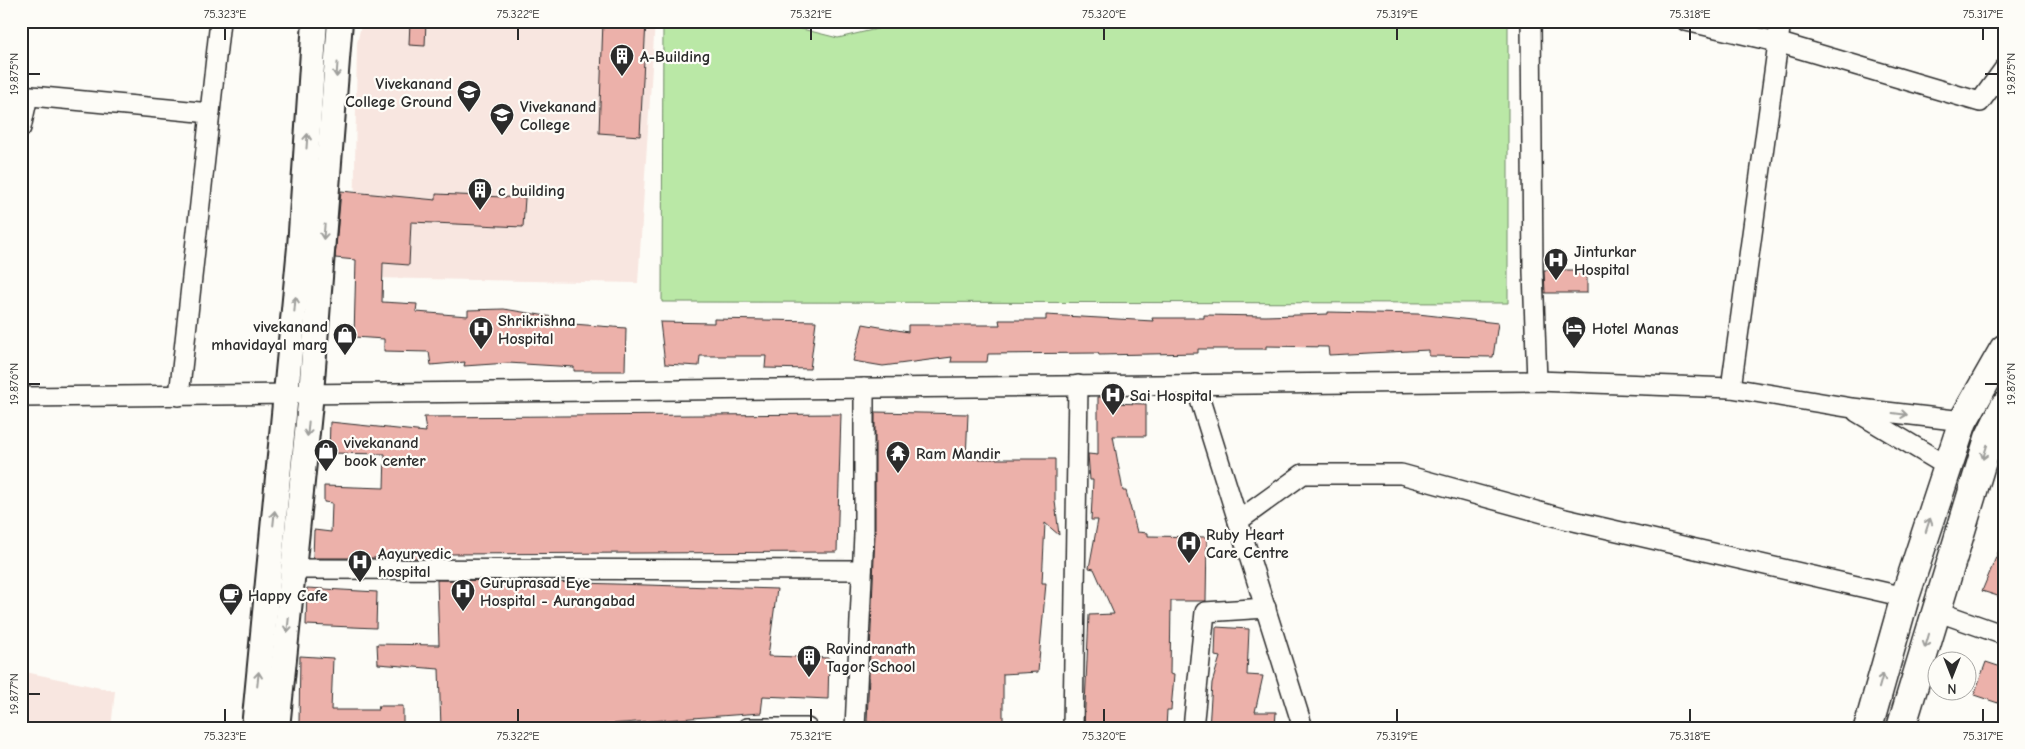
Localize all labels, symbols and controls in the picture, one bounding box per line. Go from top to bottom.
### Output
text: 75.323°E [204,7,246,21]
text: 75.322°E [497,7,539,21]
text: 75.321°E [790,7,832,21]
text: 75.320°E [1082,7,1126,21]
text: 75.319°E [1376,7,1418,21]
text: 75.318°E [1669,7,1711,21]
text: 75.317°E [1963,7,2003,21]
building icon: A-Building [609,43,635,77]
place label: A-Building [640,48,711,66]
text: 19.875°N [7,53,21,95]
text: 19.875°N [2004,53,2018,95]
one-way arrow [332,62,341,78]
place label: Vivekanand College Ground [345,75,452,111]
school or university icon: Vivekanand College Ground [456,79,482,113]
place label: Vivekanand College [520,98,596,134]
school or university icon: Vivekanand College [489,102,515,136]
one-way arrow [302,134,312,150]
building icon: c building [467,177,493,211]
place label: c building [498,182,565,200]
one-way arrow [319,224,329,240]
place label: Jinturkar Hospital [1574,243,1637,279]
hospital icon: Jinturkar Hospital [1543,247,1569,281]
one-way arrow [290,296,300,312]
place label: Shrikrishna Hospital [498,312,576,348]
hotel icon: Hotel Manas [1561,315,1587,349]
hospital icon: Shrikrishna Hospital [468,316,494,350]
place label: vivekanand mhavidayal marg [211,318,328,354]
place label: Hotel Manas [1592,320,1679,338]
shop icon: vivekanand mhavidayal marg [332,322,358,356]
text: 19.876°N [7,363,21,405]
text: 19.876°N [2004,363,2018,405]
hospital icon: Sai Hospital [1100,382,1126,416]
place label: Sai Hospital [1130,387,1212,405]
one-way arrow [1892,409,1908,419]
one-way arrow [303,420,313,436]
place label: vivekanand book center [343,434,426,470]
shop icon: vivekanand book center [313,438,339,472]
temple icon: Ram Mandir [885,440,911,474]
one-way arrow [1979,443,1989,459]
place label: Ram Mandir [916,445,1001,463]
one-way arrow [270,510,279,526]
one-way arrow [1924,518,1933,534]
place label: Ruby Heart Care Centre [1206,526,1289,562]
hospital icon: Ruby Heart Care Centre [1176,530,1202,564]
place label: Aayurvedic hospital [378,545,452,581]
hospital icon: Aayurvedic hospital [347,549,373,583]
place label: Guruprasad Eye Hospital - Aurangabad [480,574,635,610]
hospital icon: Guruprasad Eye Hospital - Aurangabad [450,578,476,612]
cafe icon: Happy Cafe [218,582,244,616]
place label: Happy Cafe [248,587,328,605]
one-way arrow [283,617,293,633]
one-way arrow [1921,632,1931,648]
place label: Ravindranath Tagor School [826,640,916,676]
building icon: Ravindranath Tagor School [796,644,822,678]
north arrow [1928,652,1978,702]
one-way arrow [254,672,263,688]
text: 19.877°N [7,673,21,715]
one-way arrow [1877,673,1887,689]
text: N [1947,680,1957,697]
text: 75.323°E [204,729,246,743]
text: 75.322°E [497,729,539,743]
text: 75.321°E [790,729,832,743]
text: 75.320°E [1082,729,1126,743]
text: 75.319°E [1376,729,1418,743]
text: 75.318°E [1669,729,1711,743]
text: 75.317°E [1963,729,2003,743]

